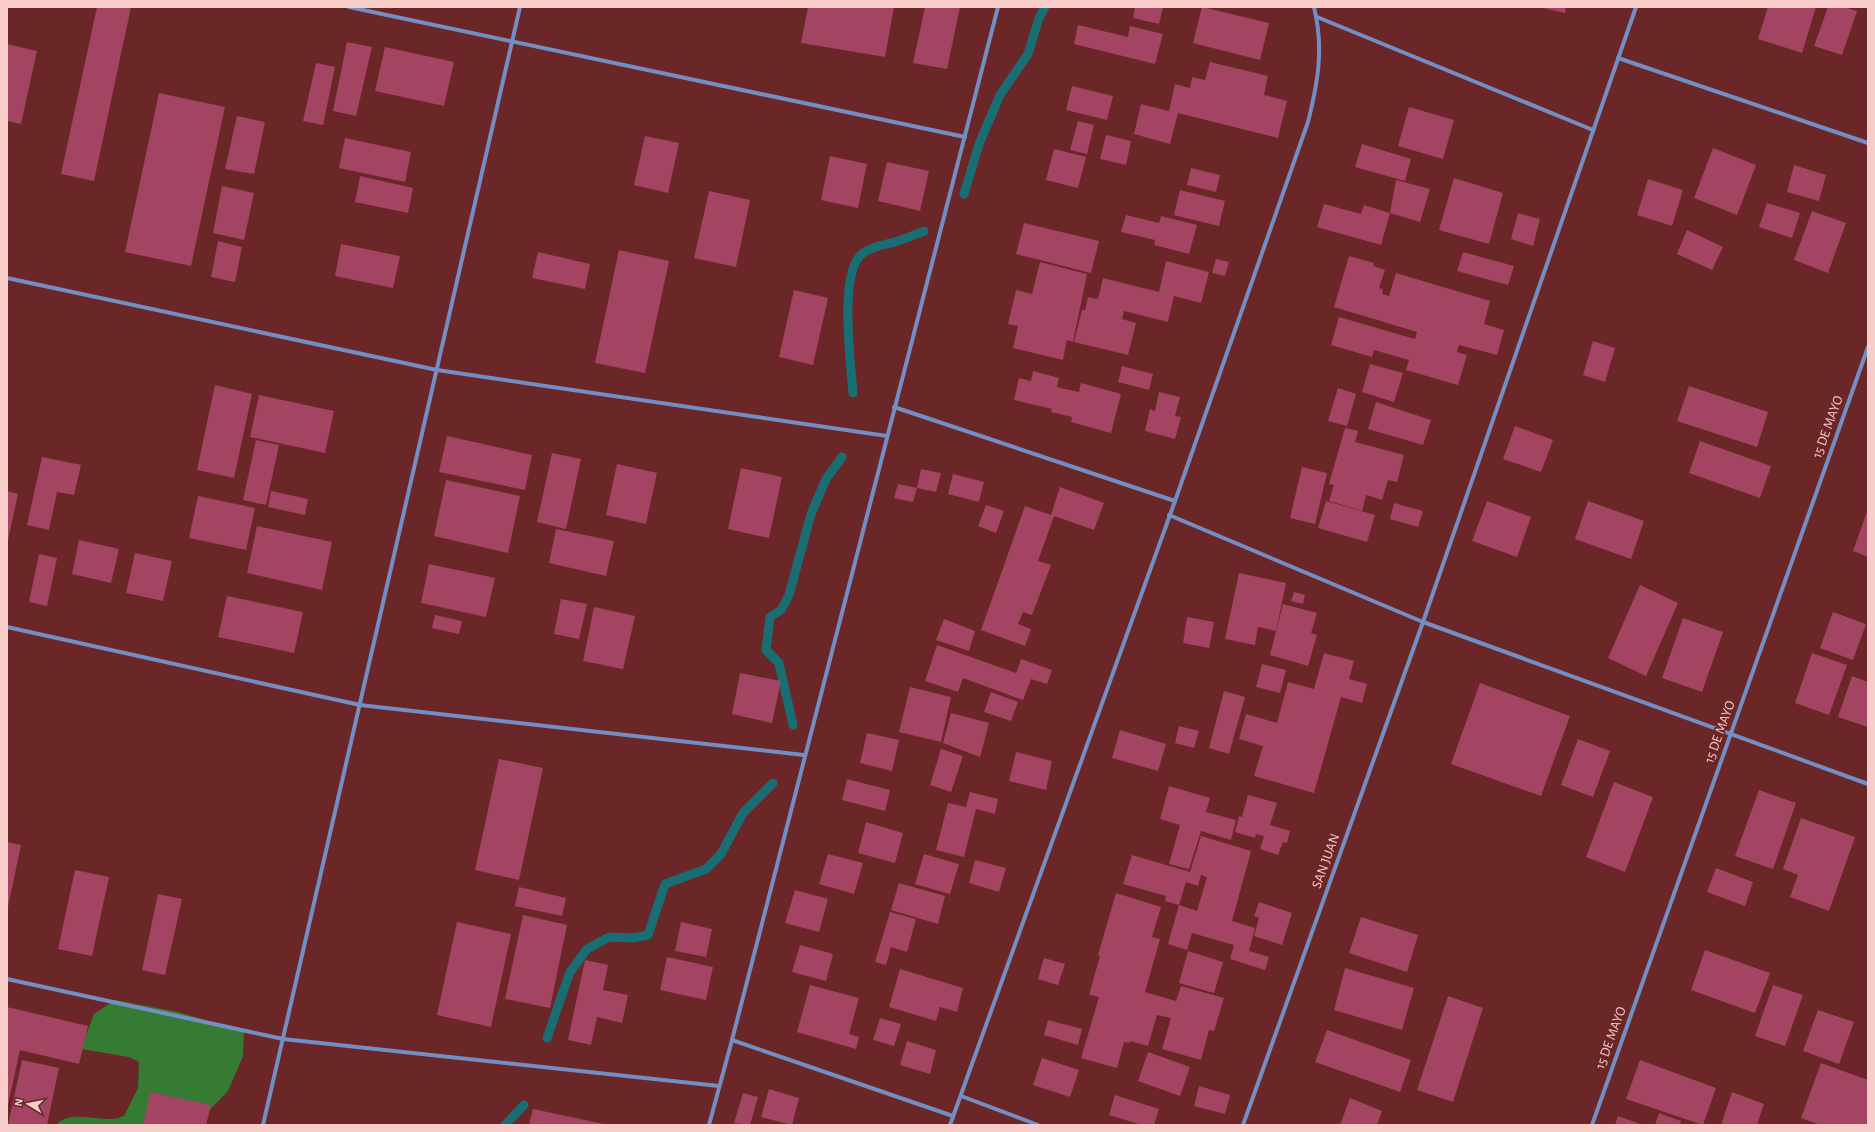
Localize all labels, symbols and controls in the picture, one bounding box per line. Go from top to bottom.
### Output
street label: 15 DE MAYO [1810,394,1846,460]
street label: 15 DE MAYO [1702,699,1738,765]
street label: SAN JUAN [1310,832,1342,890]
street label: 15 DE MAYO [1593,1005,1629,1071]
north arrow [8,1084,48,1124]
text: N [13,1098,25,1107]

